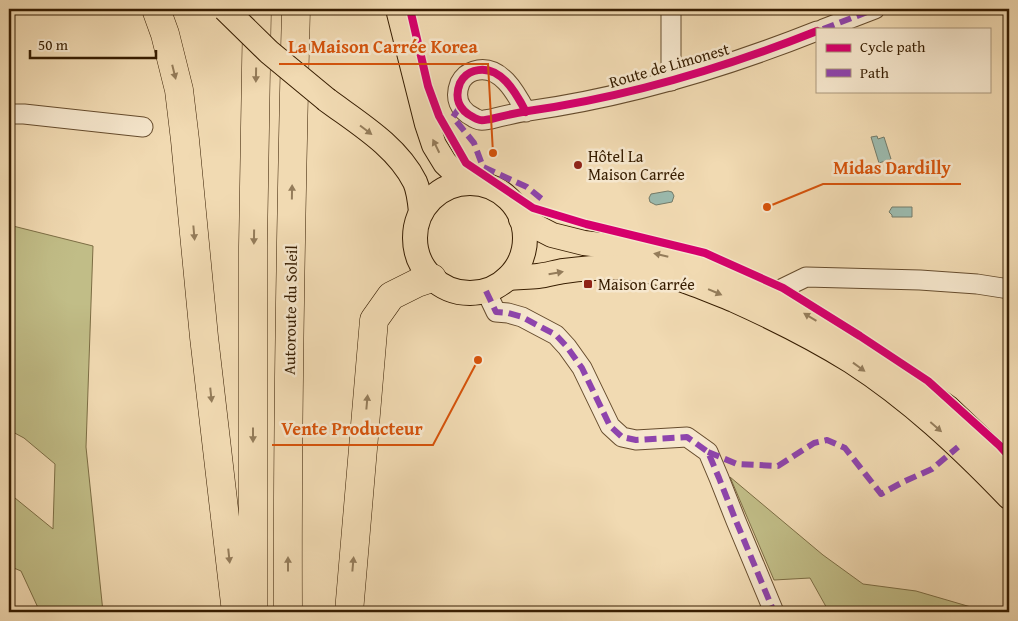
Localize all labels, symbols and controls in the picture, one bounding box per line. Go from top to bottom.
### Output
scale bar [30,28,156,60]
legend [816,28,990,92]
callout: La Maison Carrée Korea [279,31,488,64]
text: La Maison Carrée Korea [288,33,478,60]
text: 50 m [38,34,69,55]
street label: Route de Limonest [606,36,732,94]
text: Cycle path [860,36,926,57]
text: Path [860,62,889,83]
one-way arrow [170,65,178,80]
one-way arrow [252,67,260,83]
one-way arrow [359,124,372,135]
one-way arrow [432,139,440,153]
place label: Hôtel La Maison Carrée [588,144,685,186]
callout: Midas Dardilly [823,151,961,184]
text: Midas Dardilly [833,154,952,181]
marker: Hôtel La Maison Carrée [572,159,584,171]
one-way arrow [288,184,296,200]
one-way arrow [190,226,198,242]
one-way arrow [249,230,257,246]
street label: Autoroute du Soleil [277,244,303,375]
one-way arrow [654,251,669,259]
one-way arrow [549,268,565,276]
place label: Maison Carrée [598,272,695,296]
marker: Maison Carrée [582,278,594,290]
one-way arrow [708,289,722,297]
one-way arrow [803,313,818,321]
one-way arrow [852,362,866,372]
one-way arrow [207,387,215,403]
one-way arrow [363,393,371,409]
callout: Vente Producteur [272,412,433,445]
text: Vente Producteur [281,415,423,442]
one-way arrow [930,421,943,432]
one-way arrow [249,427,257,443]
one-way arrow [225,549,233,565]
one-way arrow [284,555,292,571]
one-way arrow [349,555,357,571]

